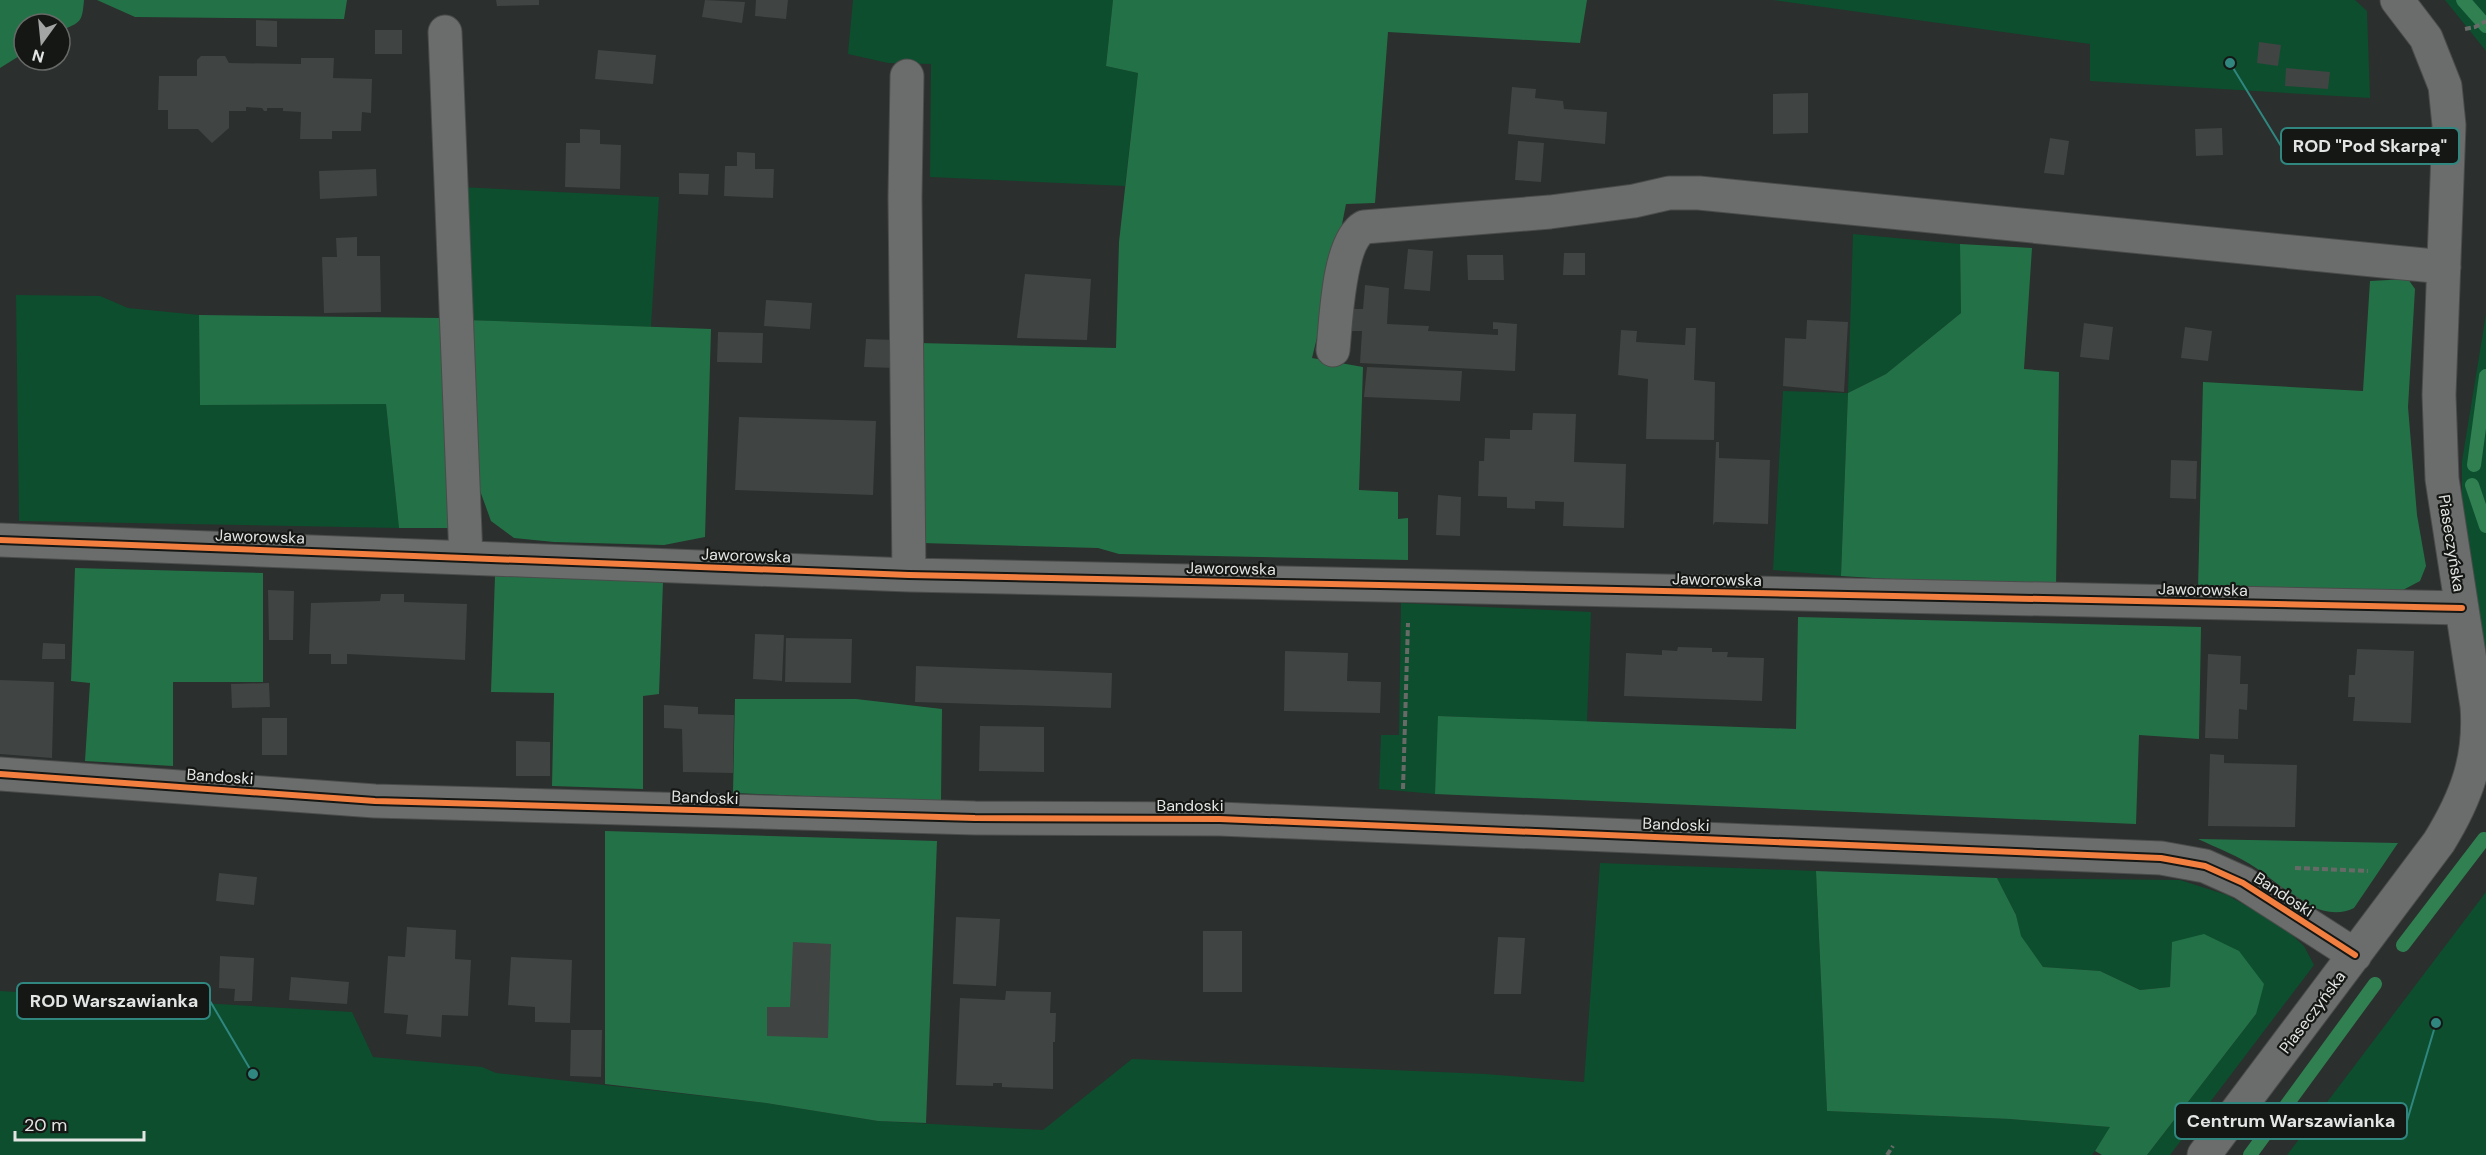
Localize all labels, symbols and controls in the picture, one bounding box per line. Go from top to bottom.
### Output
north arrow [12,12,72,72]
text: N [30,44,47,68]
callout: ROD "Pod Skarpą" [2281,128,2459,164]
text: ROD "Pod Skarpą" [2293,134,2447,158]
street label: Piaseczyńska [2433,493,2470,593]
street label: Jaworowska [215,524,305,549]
street label: Jaworowska [701,543,791,568]
street label: Jaworowska [1186,557,1276,580]
street label: Jaworowska [1672,568,1762,591]
street label: Jaworowska [2158,578,2248,601]
street label: Bandoski [186,764,254,789]
street label: Bandoski [671,786,739,809]
street label: Bandoski [1157,795,1224,816]
street label: Bandoski [1642,813,1710,836]
street label: Bandoski [2250,867,2318,921]
street label: Piaseczyńska [2274,967,2350,1058]
callout: ROD Warszawianka [17,983,210,1019]
text: ROD Warszawianka [30,989,198,1013]
callout: Centrum Warszawianka [2175,1103,2407,1139]
scale bar [15,1104,144,1142]
text: Centrum Warszawianka [2187,1109,2395,1133]
text: 20 m [24,1113,67,1137]

